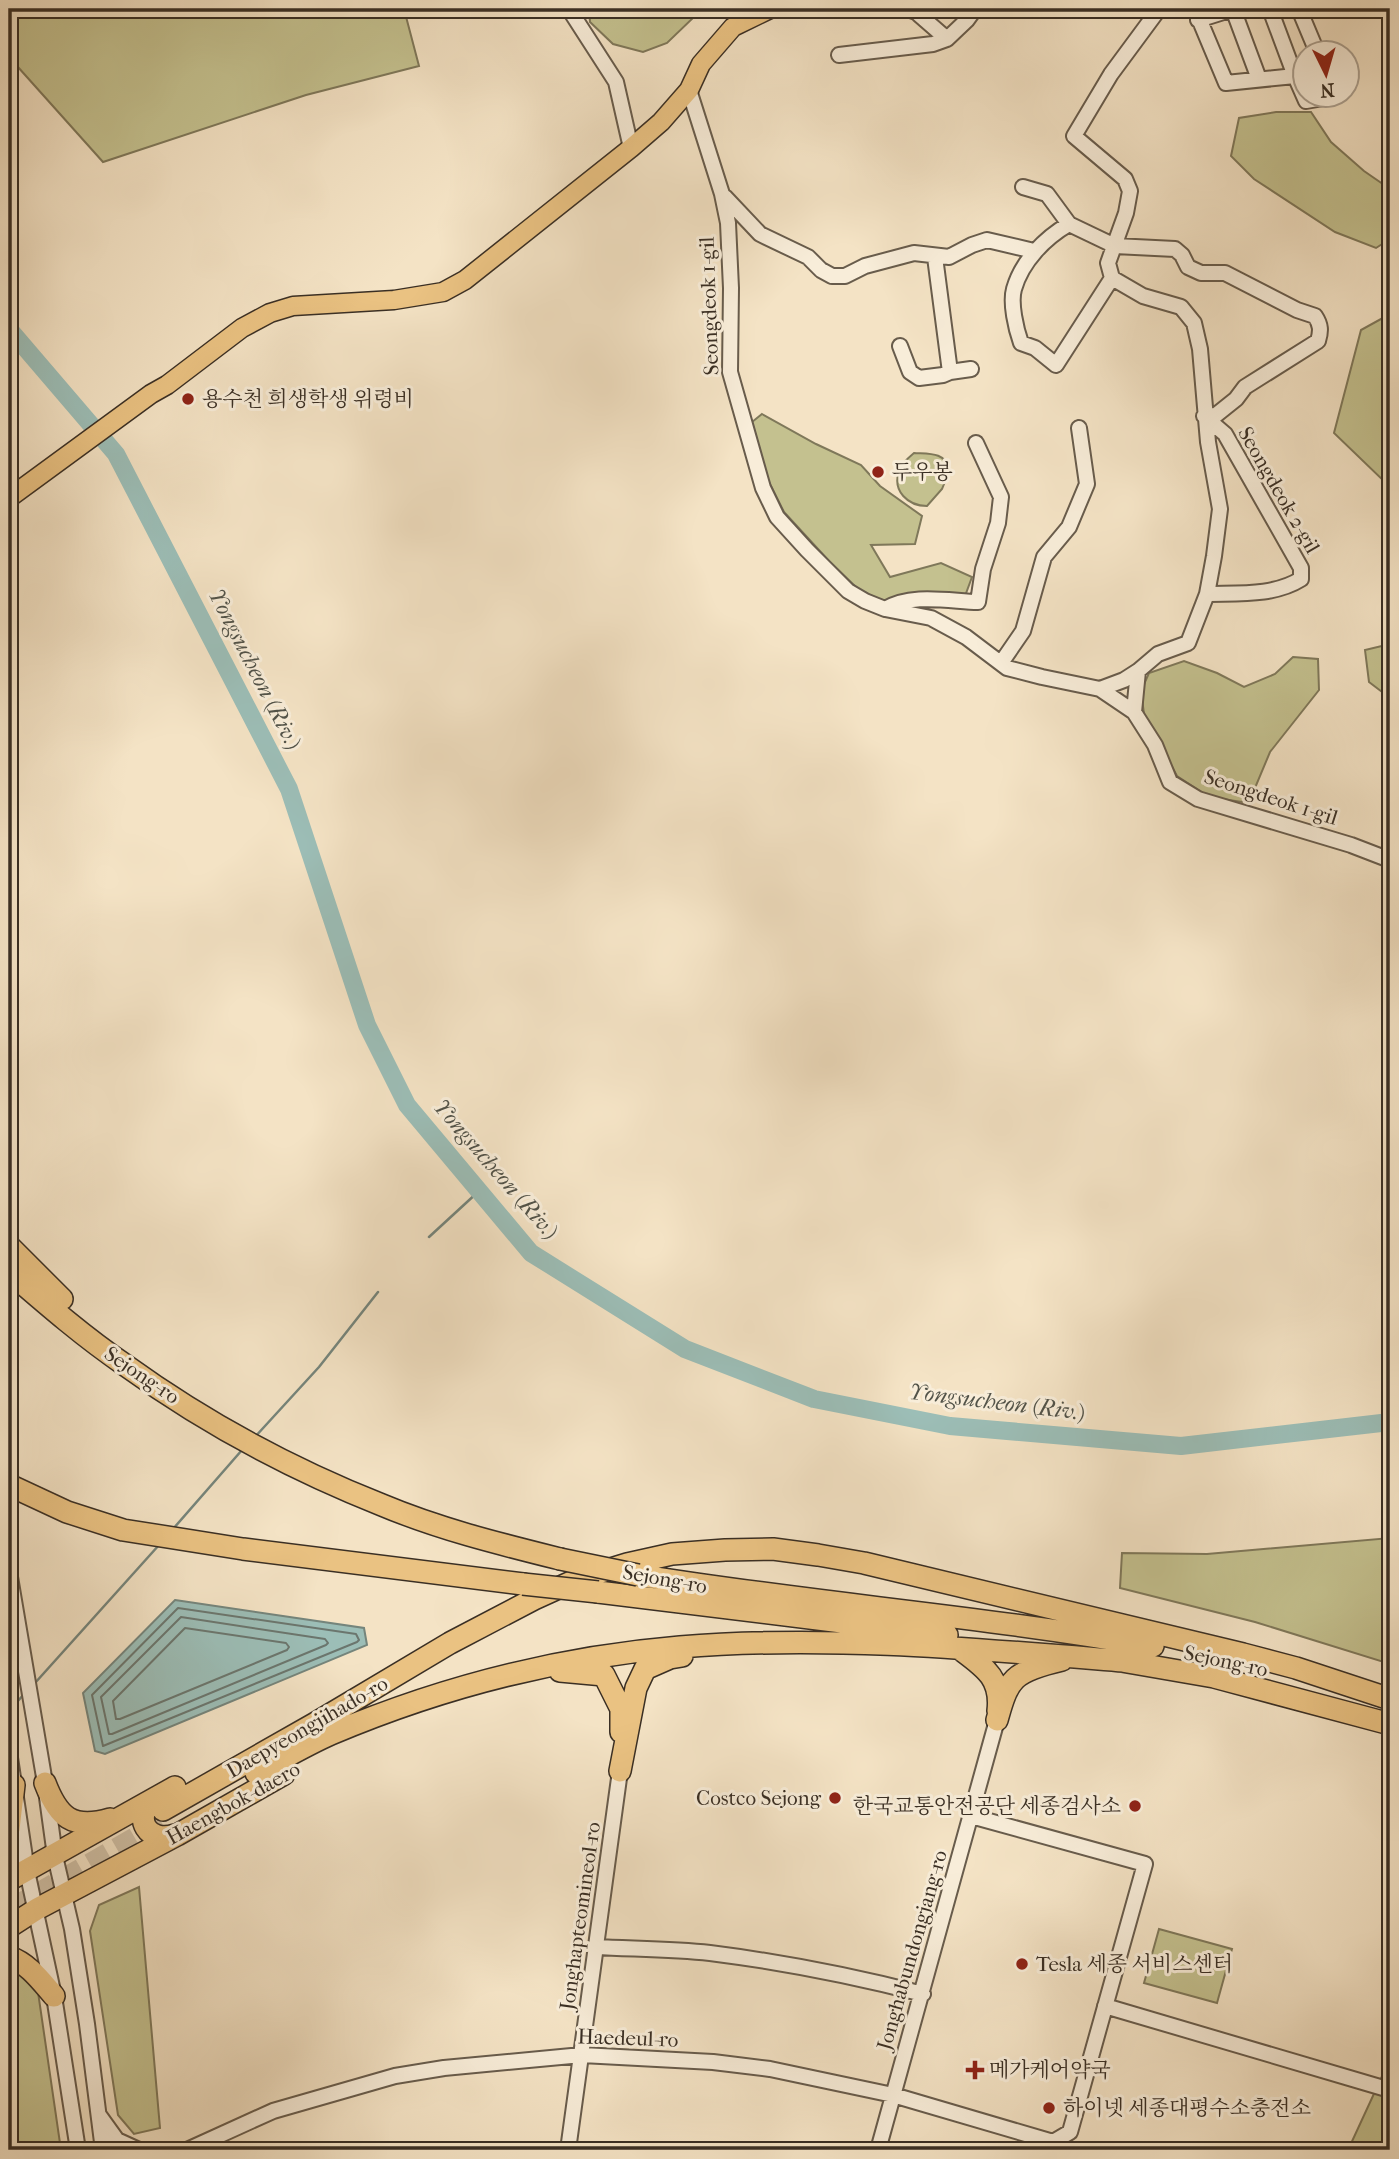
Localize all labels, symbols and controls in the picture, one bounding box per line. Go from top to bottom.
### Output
north arrow [1290,38,1360,108]
text: N [1319,78,1336,102]
street label: Seongdeok 1-gil [695,236,723,376]
place label: 용수천 희생학생 위령비 [202,387,414,411]
marker: 용수천 희생학생 위령비 [180,391,196,407]
street label: Seongdeok 2-gil [1233,422,1325,558]
place label: 두우봉 [892,460,953,484]
marker: 두우봉 [870,464,886,480]
water label: Yongsucheon (Riv.) [203,584,307,754]
street label: Seongdeok 1-gil [1201,764,1341,830]
water label: Yongsucheon (Riv.) [428,1094,564,1244]
street label: Sejong-ro [100,1341,184,1409]
water label: Yongsucheon (Riv.) [908,1378,1086,1426]
street label: Sejong-ro [621,1560,709,1598]
street label: Sejong-ro [1182,1640,1270,1682]
street label: Daepyeongjihado-ro [222,1671,392,1783]
street label: Haengbok-daero [162,1756,304,1850]
place label: Costco Sejong [696,1786,822,1810]
marker: Costco Sejong [827,1790,843,1806]
place label: 한국교통안전공단 세종검사소 [853,1794,1121,1818]
marker: 한국교통안전공단 세종검사소 [1127,1798,1143,1814]
street label: Jonghapteomineol-ro [555,1820,605,2014]
street label: Jonghabundongjang-ro [871,1847,952,2055]
place label: Tesla 세종 서비스센터 [1036,1952,1233,1976]
marker: Tesla 세종 서비스센터 [1014,1956,1030,1972]
street label: Haedeul-ro [577,2024,679,2052]
place label: 메가케어약국 [989,2058,1111,2082]
marker: 메가케어약국 [967,2062,983,2078]
place label: 하이넷 세종대평수소충전소 [1063,2096,1311,2120]
marker: 하이넷 세종대평수소충전소 [1041,2100,1057,2116]

